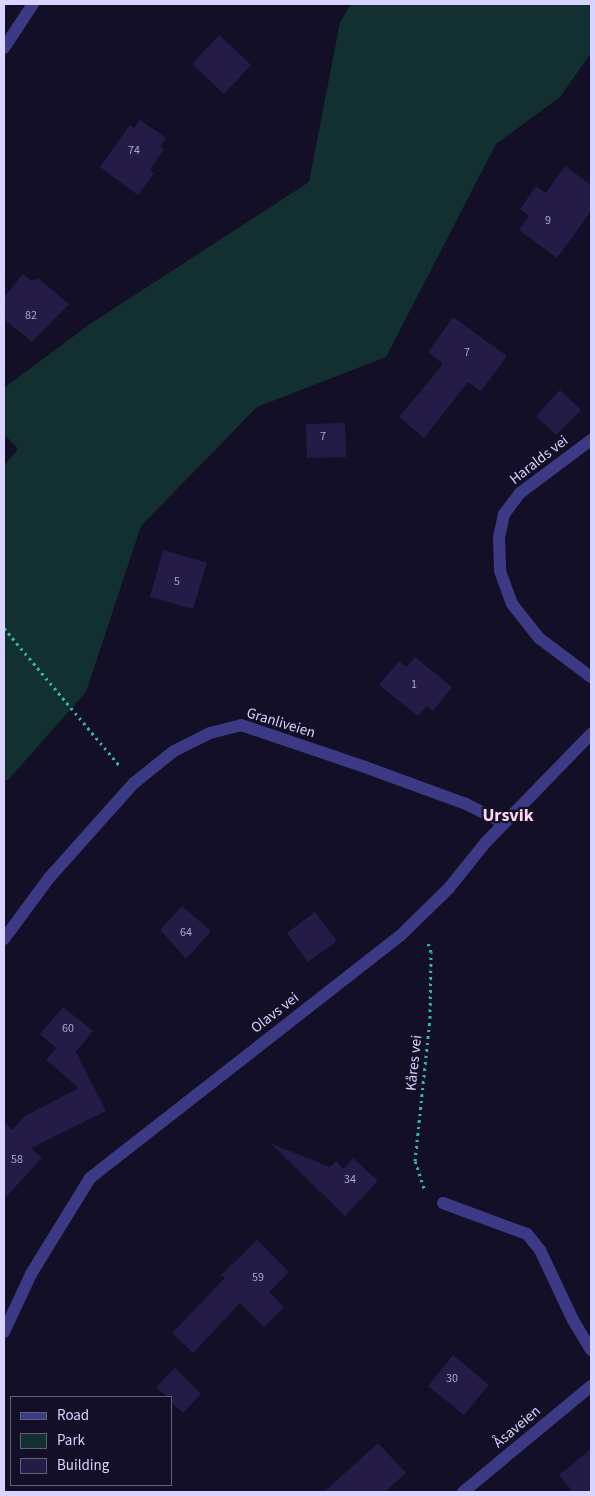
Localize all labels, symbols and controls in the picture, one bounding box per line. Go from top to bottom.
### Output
house number: 74 [128,144,140,158]
house number: 9 [545,214,551,228]
house number: 82 [25,309,37,323]
house number: 7 [464,346,470,360]
house number: 7 [320,430,326,444]
street label: Haralds vei [506,432,572,488]
house number: 5 [174,575,180,589]
house number: 1 [411,678,417,692]
street label: Granliveien [244,704,318,742]
district label: Ursvik [482,805,534,827]
house number: 64 [180,926,192,940]
street label: Olavs vei [248,989,302,1037]
house number: 60 [62,1022,74,1036]
street label: Kåres vei [402,1034,426,1092]
house number: 58 [11,1153,23,1167]
house number: 34 [344,1173,356,1187]
house number: 59 [252,1271,264,1285]
house number: 30 [446,1372,458,1386]
legend [10,1396,172,1486]
street label: Åsaveien [490,1402,544,1452]
text: Road [57,1405,89,1426]
text: Park [57,1430,85,1451]
text: Building [57,1455,109,1476]

